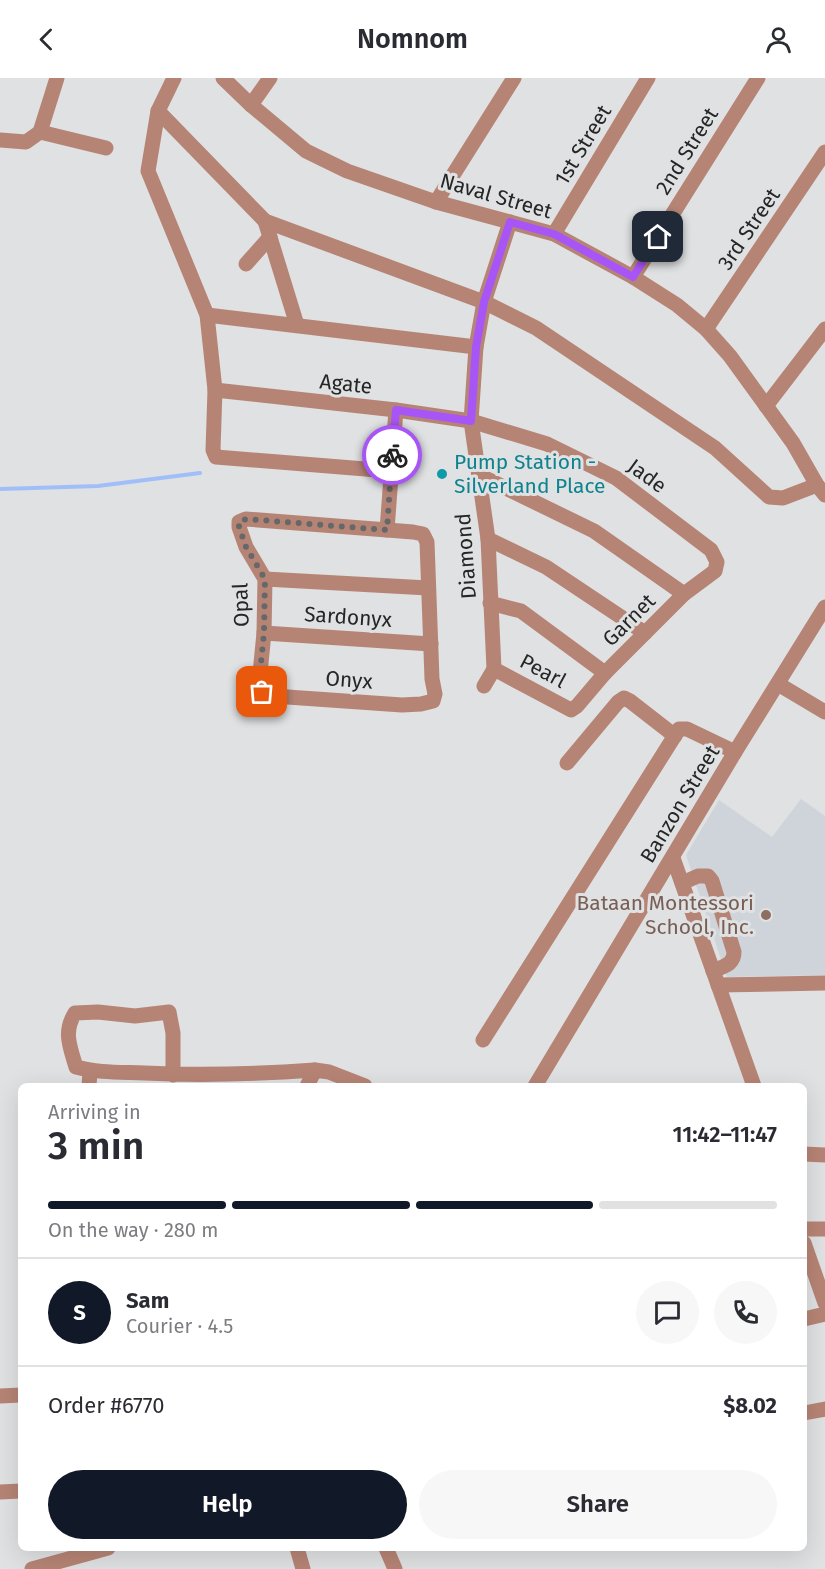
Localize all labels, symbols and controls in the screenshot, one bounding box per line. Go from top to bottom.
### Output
icon: back [30,23,63,56]
text: Nomnom [357,23,468,55]
icon: person [762,23,795,56]
street label: 1st Street [549,100,617,190]
street label: 2nd Street [650,102,724,199]
street label: Naval Street [437,168,555,225]
street label: 3rd Street [712,183,786,275]
pin [632,211,683,262]
icon: home [641,220,674,253]
street label: Agate [318,368,374,400]
courier [362,425,422,485]
icon: bike [376,439,409,472]
place label: Pump Station - Silverland Place [454,449,606,499]
street label: Jade [622,453,672,499]
marker: Pump Station - Silverland Place [435,467,449,481]
street label: Diamond [450,512,482,600]
street label: Opal [227,582,255,628]
street label: Garnet [597,588,661,652]
street label: Sardonyx [303,601,394,633]
street label: Pearl [515,648,571,694]
street label: Onyx [325,665,374,695]
pin [236,666,287,717]
icon: bag [245,675,278,708]
street label: Banzon Street [635,740,726,868]
place label: Bataan Montessori School, Inc. [576,890,754,940]
marker: Bataan Montessori School, Inc. [759,908,773,922]
text: Arriving in [48,1100,141,1124]
text: 11:42–11:47 [672,1121,777,1148]
text: 3 min [48,1123,144,1169]
text: On the way · 280 m [48,1218,218,1242]
button: chat [636,1281,699,1344]
button: phone [714,1281,777,1344]
text: Sam [126,1287,169,1314]
text: S [73,1299,86,1326]
text: Courier · 4.5 [126,1314,233,1338]
text: Order #6770 [48,1392,165,1419]
text: $8.02 [723,1392,777,1419]
button: Help [48,1470,407,1539]
button: Share [419,1470,777,1539]

